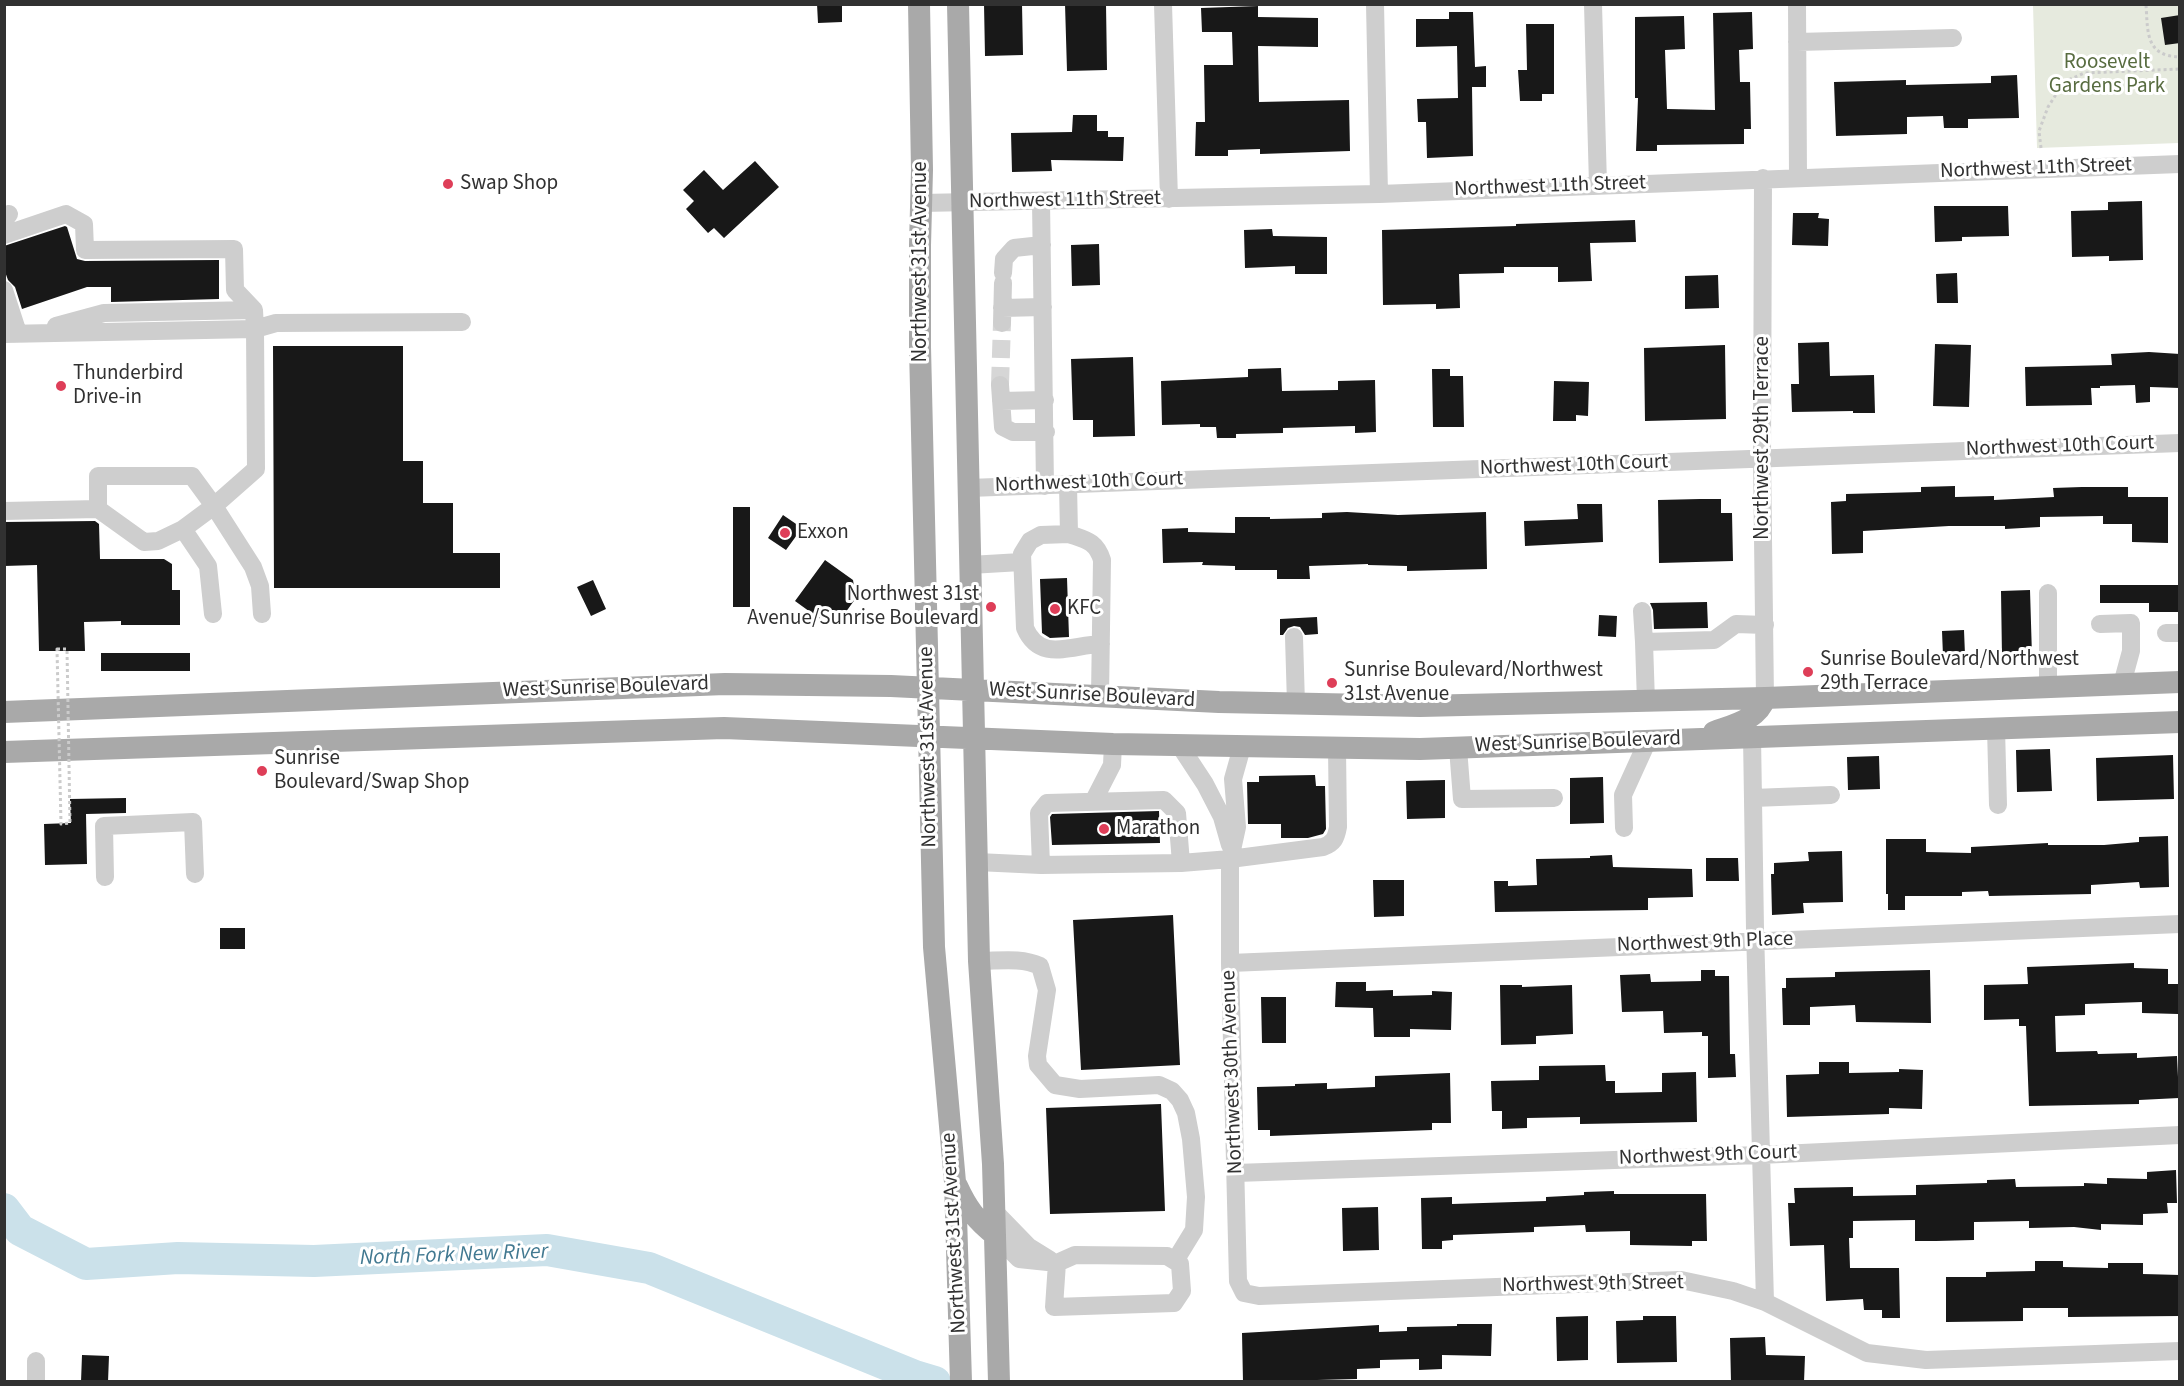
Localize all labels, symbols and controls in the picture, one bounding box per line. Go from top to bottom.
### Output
park label: Roosevelt Gardens Park [2049,50,2165,100]
street label: Northwest 11th Street [1940,153,2132,185]
street label: Northwest 31st Avenue [908,161,934,363]
place label: Swap Shop [460,171,558,197]
street label: Northwest 11th Street [1454,171,1646,203]
marker: Swap Shop [441,177,455,191]
street label: Northwest 11th Street [969,187,1161,215]
street label: Northwest 29th Terrace [1750,336,1776,540]
place label: Thunderbird Drive-in [73,361,183,411]
marker: Thunderbird Drive-in [54,379,68,393]
street label: Northwest 10th Court [1965,431,2155,463]
street label: Northwest 10th Court [1479,450,1669,482]
street label: Northwest 10th Court [994,467,1184,499]
place label: Exxon [797,520,849,546]
marker: Exxon [778,526,792,540]
place label: Northwest 31st Avenue/Sunrise Boulevard [747,582,979,632]
place label: KFC [1067,596,1101,622]
marker: Northwest 31st Avenue/Sunrise Boulevard [984,600,998,614]
marker: KFC [1048,602,1062,616]
street label: Northwest 31st Avenue [915,646,943,848]
place label: Sunrise Boulevard/Northwest 29th Terrace [1820,647,2079,697]
place label: Sunrise Boulevard/Northwest 31st Avenue [1344,658,1603,708]
marker: Sunrise Boulevard/Northwest 29th Terrace [1801,665,1815,679]
street label: West Sunrise Boulevard [502,672,710,704]
marker: Sunrise Boulevard/Northwest 31st Avenue [1325,676,1339,690]
street label: West Sunrise Boulevard [988,678,1196,714]
street label: West Sunrise Boulevard [1474,727,1682,759]
place label: Sunrise Boulevard/Swap Shop [274,746,469,796]
marker: Sunrise Boulevard/Swap Shop [255,764,269,778]
place label: Marathon [1116,816,1200,842]
marker: Marathon [1097,822,1111,836]
street label: Northwest 9th Place [1616,927,1794,959]
street label: Northwest 30th Avenue [1217,970,1249,1174]
street label: Northwest 31st Avenue [937,1132,973,1334]
street label: Northwest 9th Court [1618,1140,1798,1172]
water label: North Fork New River [359,1240,549,1272]
street label: Northwest 9th Street [1502,1271,1684,1299]

